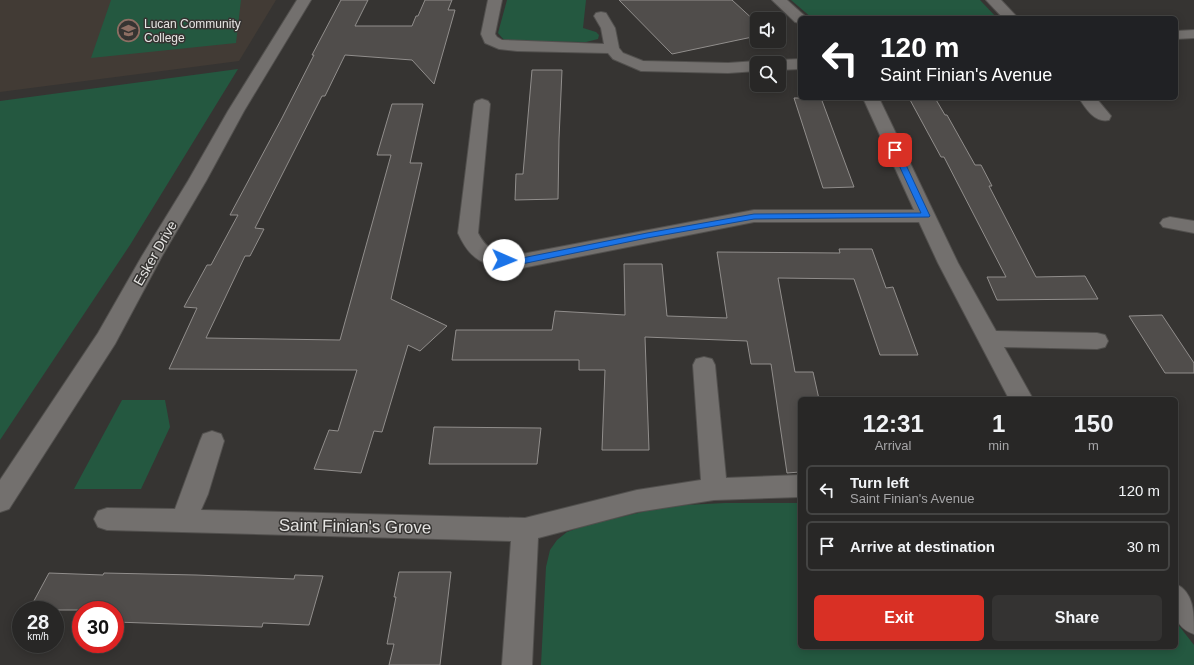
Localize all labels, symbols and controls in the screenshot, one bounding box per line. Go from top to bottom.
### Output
map controls [750,12,786,92]
button: sound [750,12,786,48]
place label: Lucan Community College [144,17,241,45]
school or university icon: Lucan Community College [116,18,142,44]
icon: left [814,32,866,84]
text: 120 m [880,32,959,63]
button: search [750,56,786,92]
text: Saint Finian's Avenue [880,65,1052,85]
pin [878,133,912,167]
icon: arrive [884,139,906,161]
street label: Esker Drive [130,217,180,288]
position arrow [483,239,525,281]
text: 12:31 [862,410,924,437]
text: 1 [992,410,1005,437]
text: 150 [1074,410,1114,437]
text: Arrival [875,438,912,453]
text: min [988,438,1009,453]
text: m [1088,438,1099,453]
text: Turn left [850,474,909,491]
icon: left [816,479,838,501]
text: 120 m [1118,482,1160,499]
text: Saint Finian's Avenue [850,491,974,506]
street label: Saint Finian's Grove [279,516,431,537]
icon: arrive [816,535,838,557]
text: Arrive at destination [850,538,995,555]
text: 30 m [1127,538,1160,555]
button: Exit [814,595,984,641]
button: Share [992,595,1162,641]
speed limit sign: 30 [72,601,124,653]
text: 28 [27,611,49,633]
text: km/h [27,631,49,642]

